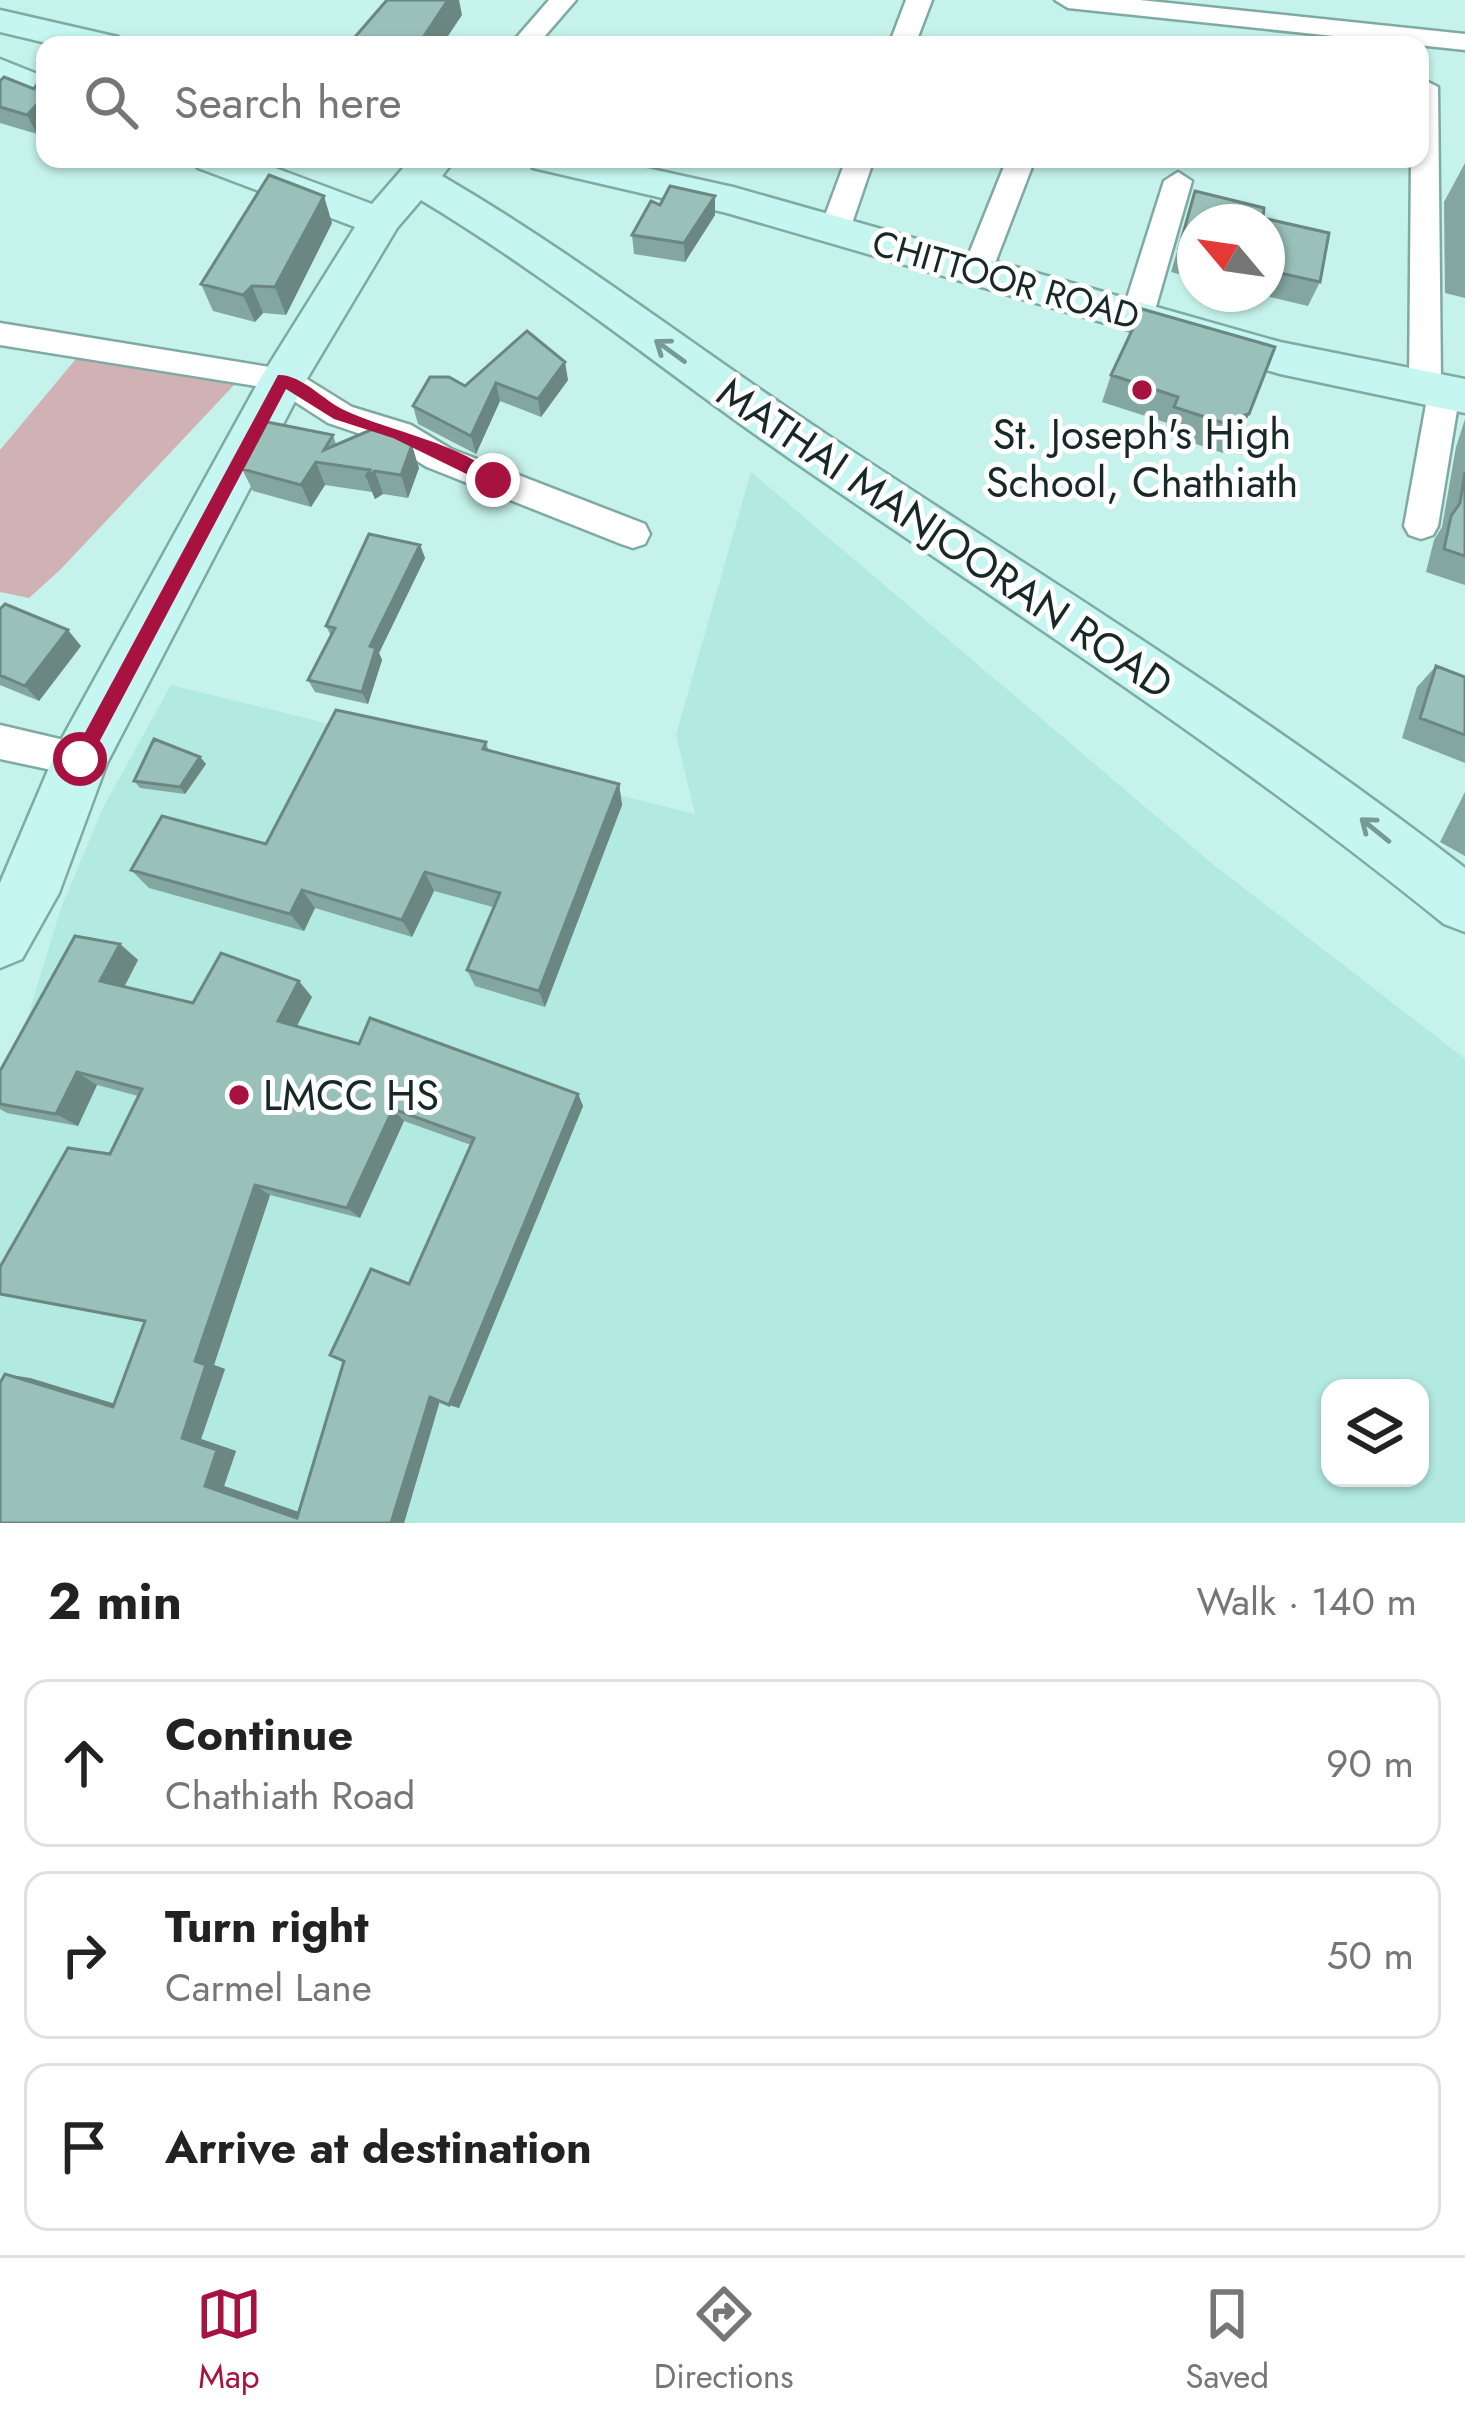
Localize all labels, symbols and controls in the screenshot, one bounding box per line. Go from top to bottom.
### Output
search box [36,36,1429,168]
icon: search [78,69,144,135]
text: Search here [174,70,402,135]
north arrow [1177,204,1285,312]
street label: CHITTOOR ROAD [866,216,1146,342]
one-way arrow [654,339,687,364]
street label: MATHAI MANJOORAN ROAD [705,362,1185,714]
marker: St. Joseph's High School, Chathiath [1129,377,1155,403]
place label: St. Joseph's High School, Chathiath [986,404,1298,513]
route end [466,453,520,507]
route start [53,732,107,786]
one-way arrow [1359,817,1391,844]
place label: LMCC HS [263,1065,439,1126]
marker: LMCC HS [226,1082,252,1108]
map controls [1321,1379,1429,1487]
button: layers [1321,1379,1429,1487]
text: 2 min [48,1564,182,1638]
text: Walk · 140 m [1196,1573,1417,1630]
text: Continue [165,1702,353,1767]
icon: ahead [51,1730,117,1796]
text: 90 m [1326,1735,1414,1792]
text: Chathiath Road [165,1767,415,1824]
text: Turn right [165,1894,369,1959]
icon: right [51,1922,117,1988]
text: 50 m [1326,1927,1414,1984]
text: Carmel Lane [165,1959,372,2016]
icon: arrive [51,2114,117,2180]
text: Arrive at destination [165,2115,592,2180]
tab: Map [196,2281,262,2400]
tab: Directions [654,2281,794,2400]
tab: Saved [1185,2281,1269,2400]

